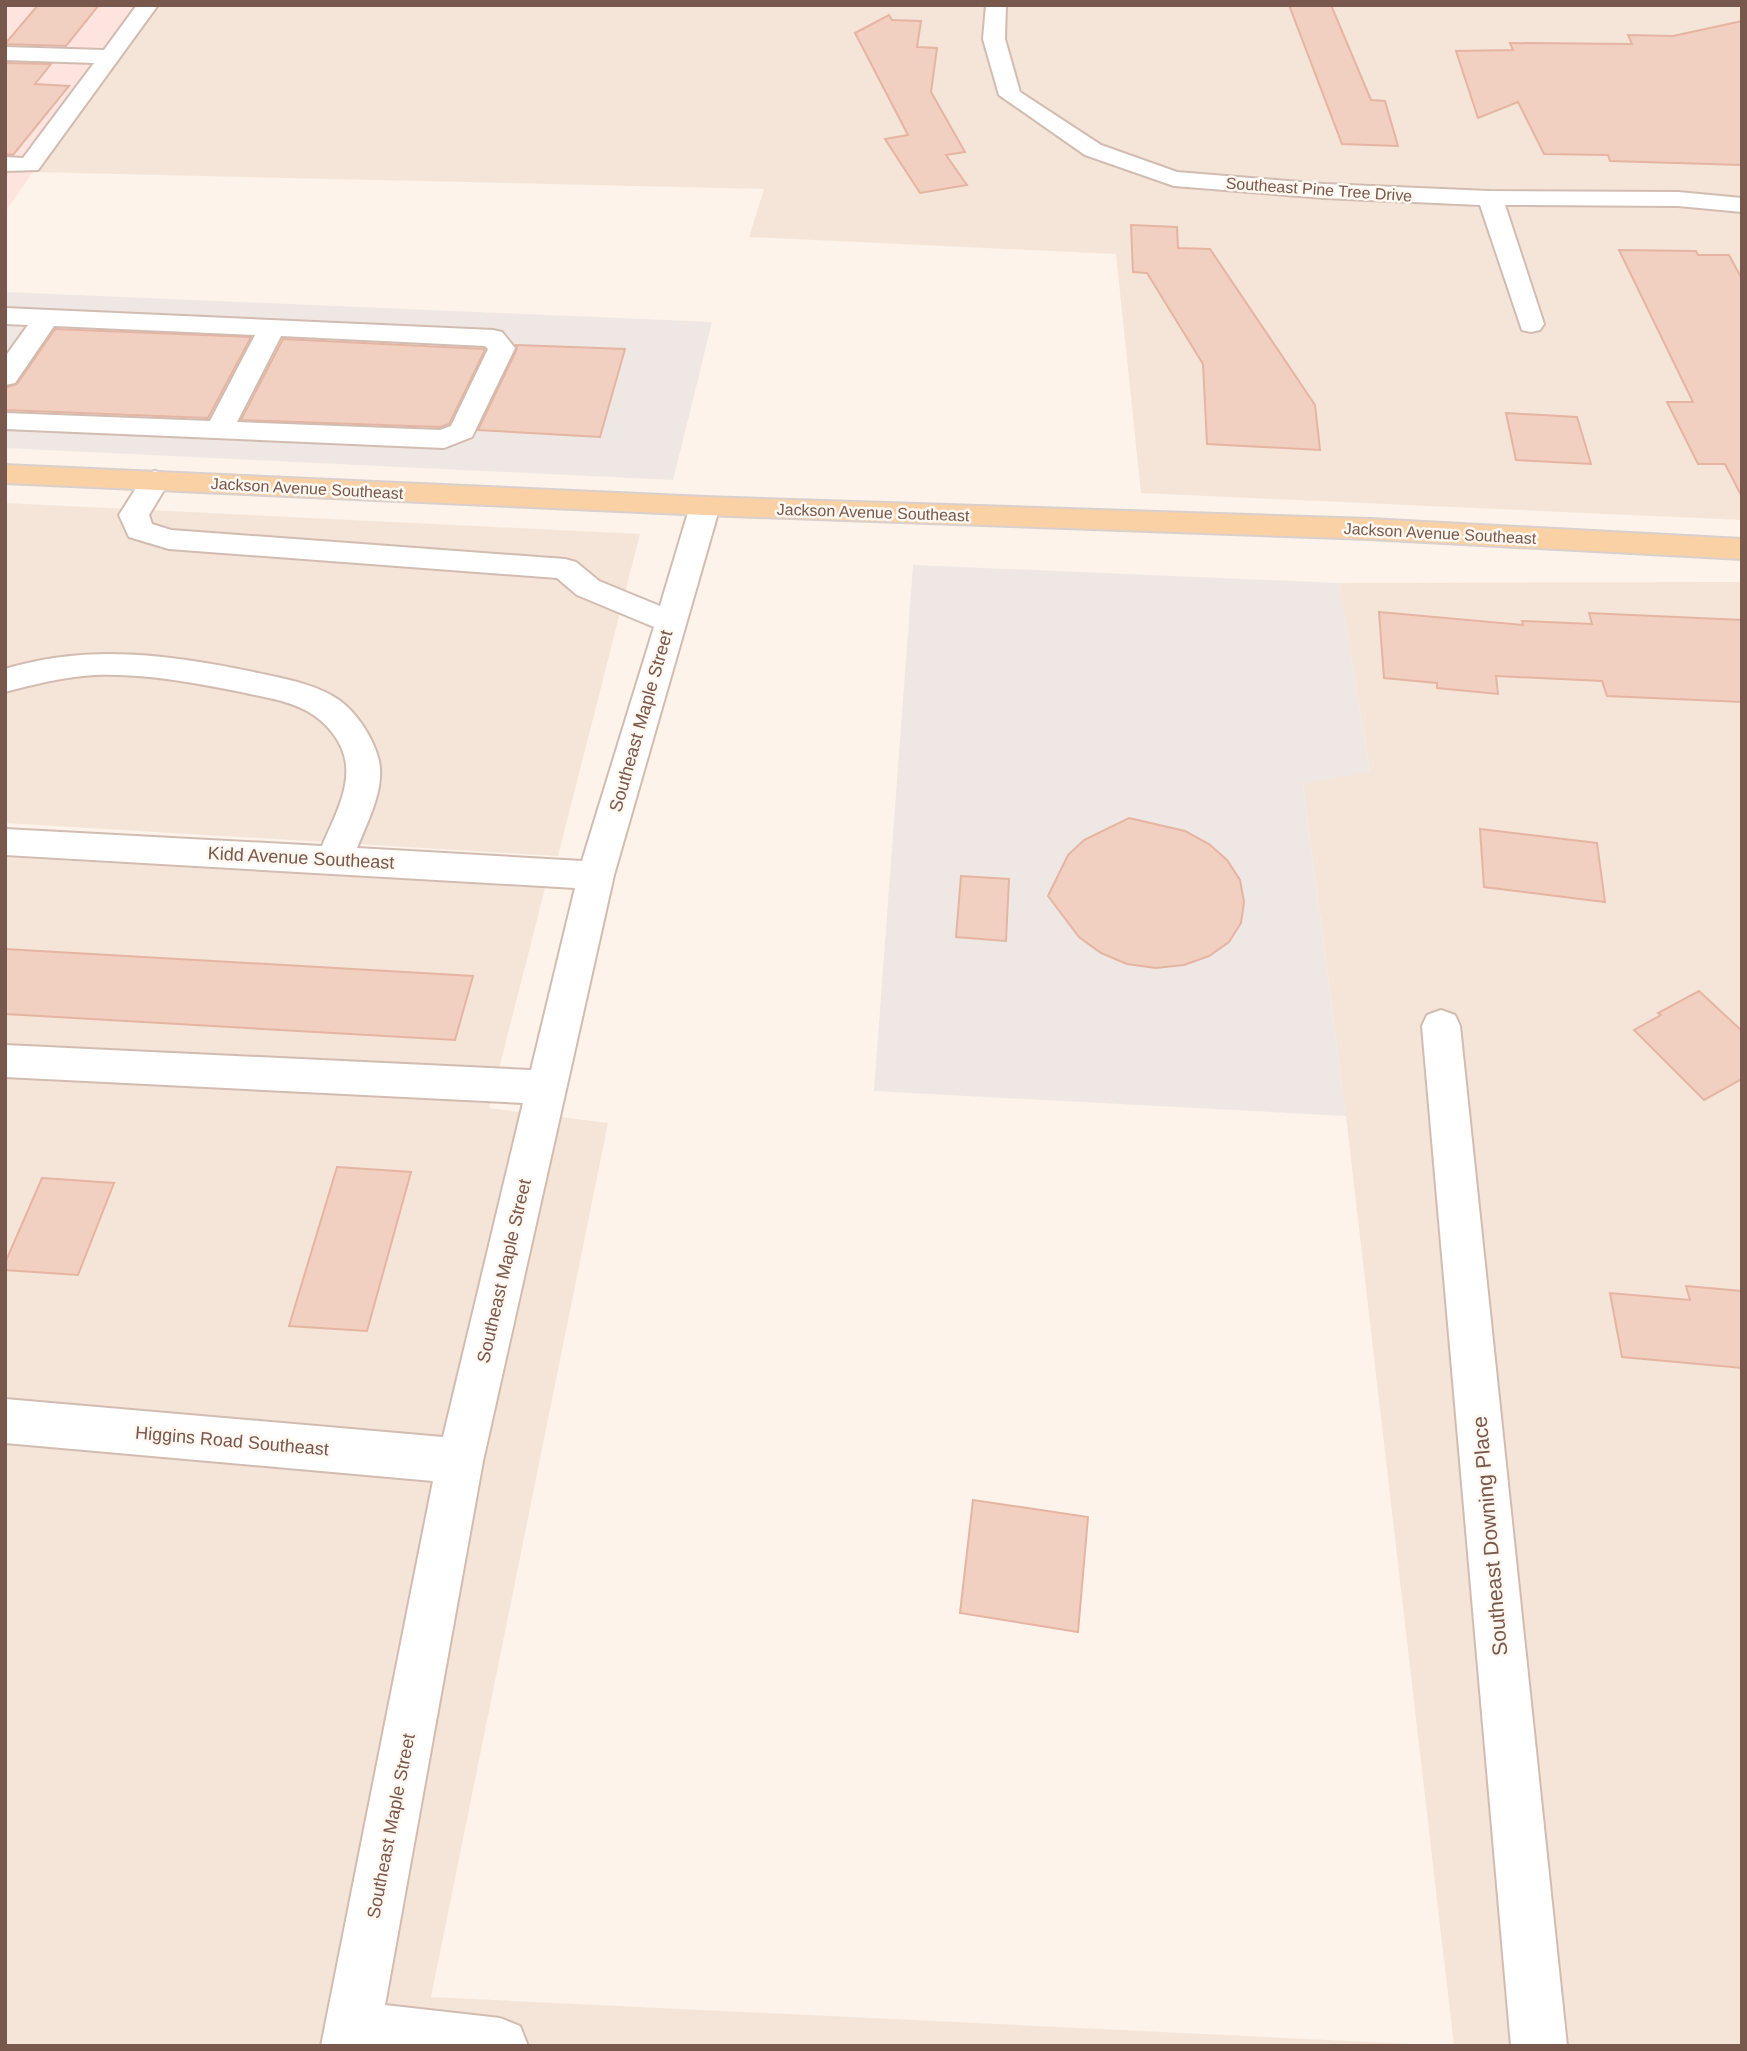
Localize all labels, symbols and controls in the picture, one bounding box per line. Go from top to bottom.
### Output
street label: Southeast Pine Tree Drive [1225,175,1413,204]
street label: Jackson Avenue Southeast [210,475,404,502]
street label: Jackson Avenue Southeast [776,501,970,524]
street label: Jackson Avenue Southeast [1343,520,1537,547]
street label: Southeast Maple Street [605,628,677,814]
street label: Kidd Avenue Southeast [207,843,395,873]
street label: Southeast Maple Street [473,1177,535,1365]
street label: Southeast Downing Place [1468,1415,1511,1657]
street label: Higgins Road Southeast [134,1423,330,1459]
street label: Southeast Maple Street [363,1732,419,1920]

